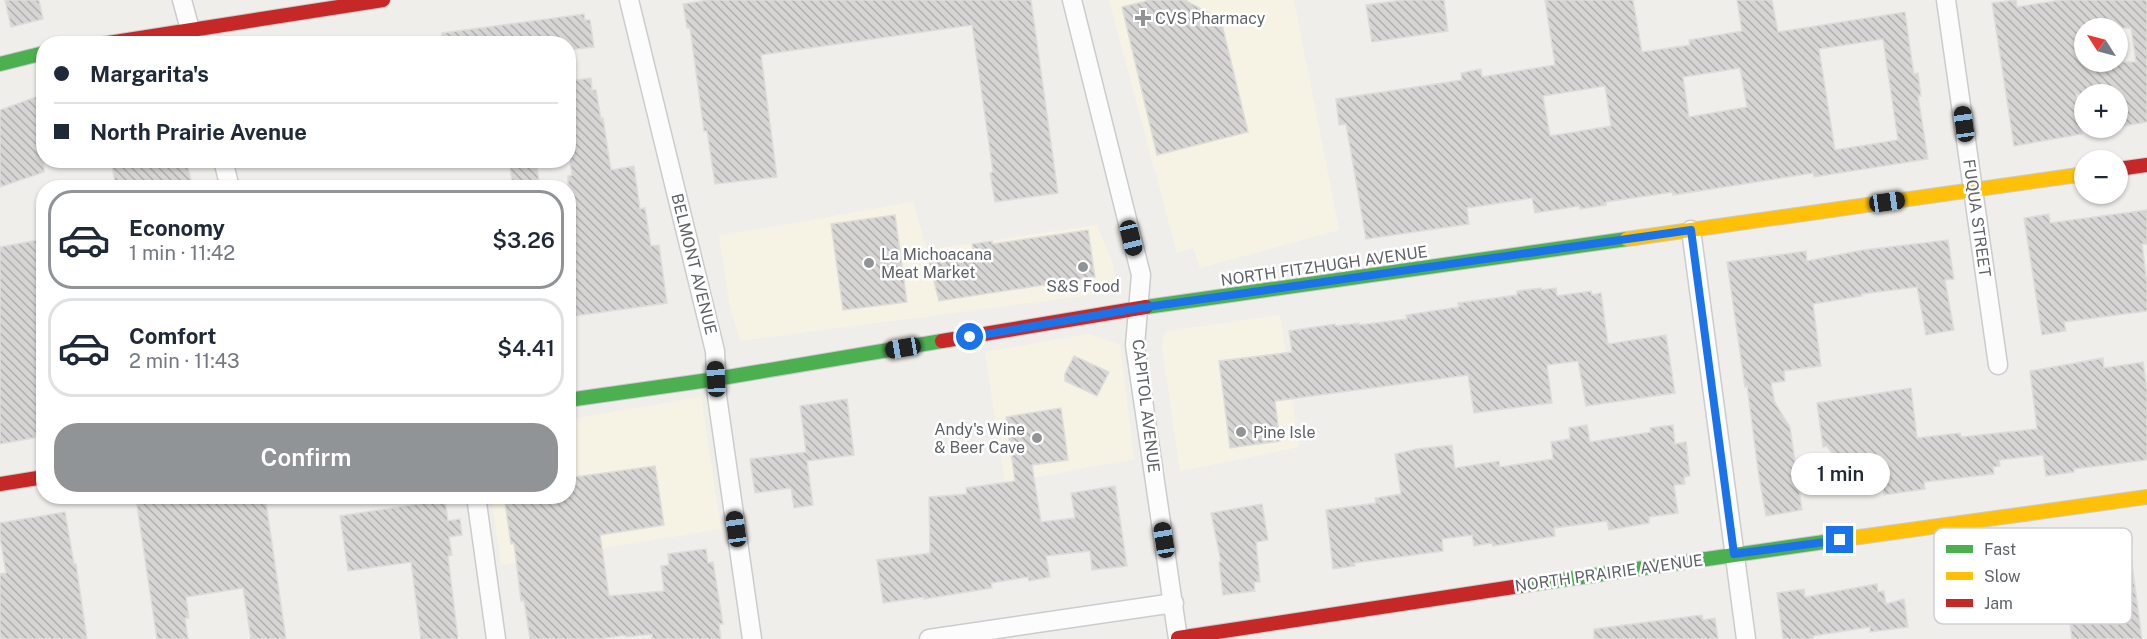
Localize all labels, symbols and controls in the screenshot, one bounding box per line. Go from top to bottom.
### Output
place label: CVS Pharmacy [1155,9,1266,28]
marker: CVS Pharmacy [1136,11,1150,25]
north arrow [2074,18,2128,72]
map controls [2074,18,2128,204]
text: Margarita's [90,61,209,87]
button: + [2074,84,2128,138]
car [1953,105,1975,143]
text: North Prairie Avenue [90,119,307,145]
button: − [2074,150,2128,204]
street label: FUQUA STREET [1959,158,1995,279]
street label: BELMONT AVENUE [667,191,721,337]
car [1868,191,1906,213]
icon: car [57,213,111,267]
text: Economy [129,215,225,241]
car [1118,218,1144,258]
text: $3.26 [492,227,555,253]
text: 1 min · 11:42 [129,241,235,265]
street label: NORTH FITZHUGH AVENUE [1219,242,1429,290]
place label: La Michoacana Meat Market [881,245,992,282]
marker: La Michoacana Meat Market [862,256,876,270]
marker: S&S Food [1076,260,1090,274]
place label: S&S Food [1046,277,1120,296]
icon: car [57,321,111,375]
text: Comfort [129,323,216,349]
route start [956,323,983,350]
text: $4.41 [497,335,555,361]
car [884,336,922,360]
street label: CAPITOL AVENUE [1128,338,1164,474]
text: 2 min · 11:43 [129,349,240,373]
car [706,361,726,397]
place label: Andy's Wine & Beer Cave [934,420,1025,457]
button: Confirm [54,423,558,492]
place label: Pine Isle [1253,423,1315,442]
marker: Pine Isle [1234,425,1248,439]
marker: Andy's Wine & Beer Cave [1030,431,1044,445]
callout: 1 min [1790,453,1890,495]
text: 1 min [1817,462,1864,486]
car [725,510,747,548]
car [1152,521,1176,559]
route end [1826,526,1853,553]
legend [1934,528,2132,624]
text: Fast [1984,540,2016,559]
street label: NORTH PRAIRIE AVENUE [1514,550,1704,596]
text: Slow [1984,567,2021,586]
text: Jam [1984,594,2013,613]

